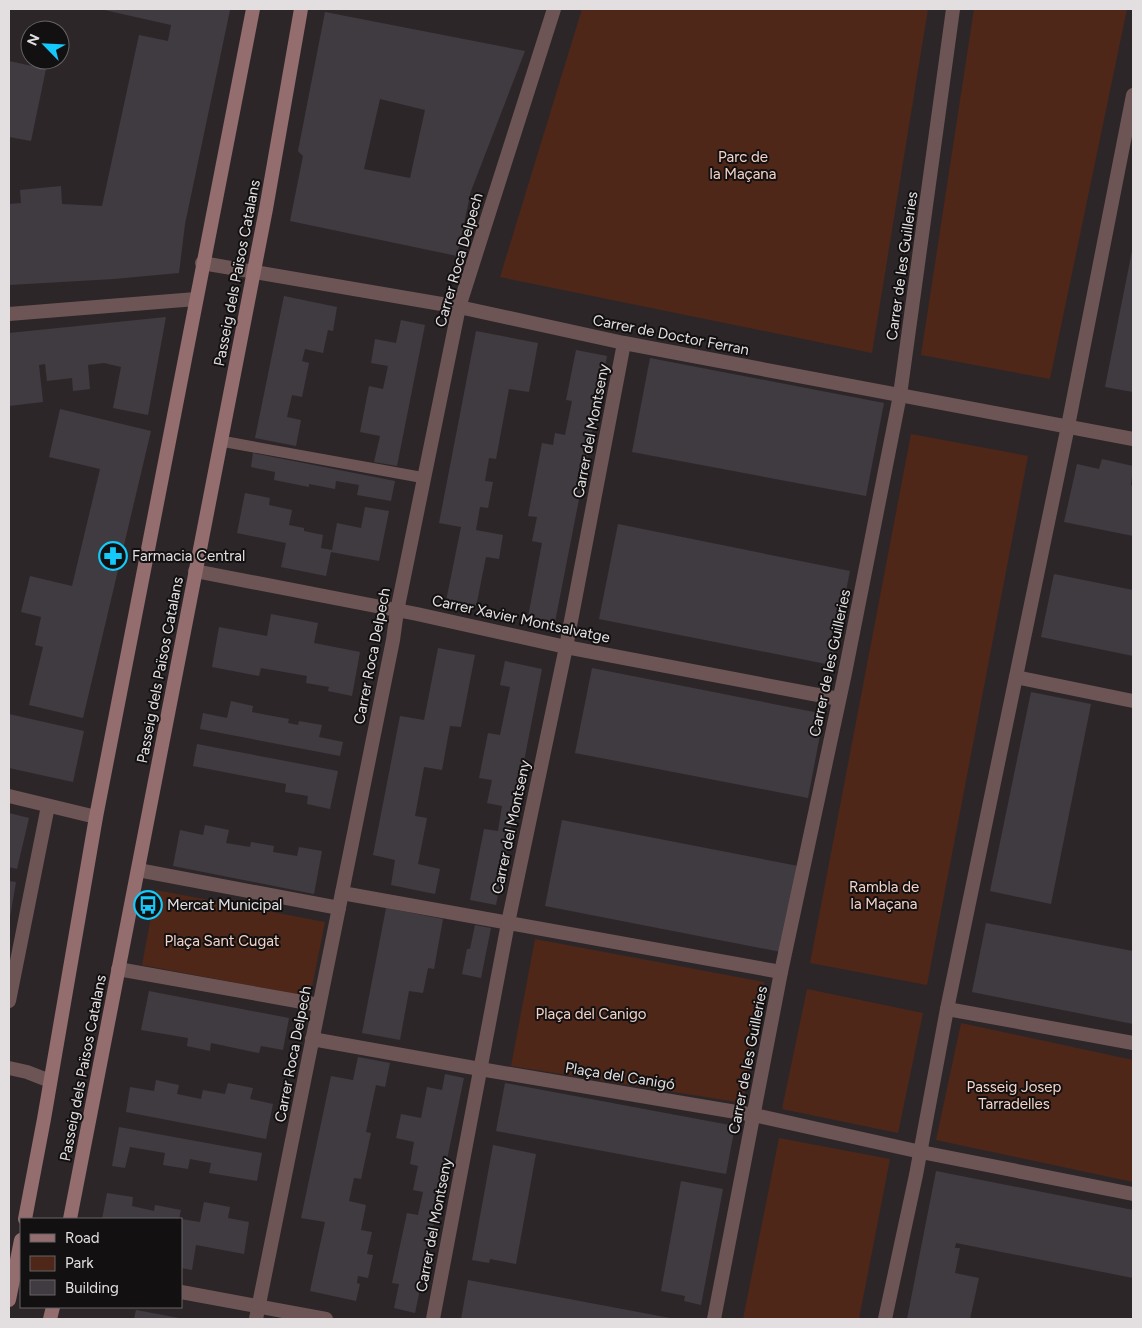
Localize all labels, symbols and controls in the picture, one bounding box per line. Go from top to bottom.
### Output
north arrow [20,20,70,70]
text: N [24,32,44,48]
park label: Parc de la Maçana [710,148,776,183]
street label: Passeig dels Països Catalans [210,178,264,368]
street label: Carrer de les Guilleries [883,190,921,342]
street label: Carrer Roca Delpech [431,191,487,329]
street label: Carrer de Doctor Ferran [591,311,751,359]
street label: Carrer del Montseny [569,362,613,500]
pharmacy icon: Farmacia Central [98,541,128,571]
place label: Farmacia Central [132,547,245,565]
street label: Passeig dels Països Catalans [133,575,187,765]
street label: Carrer Roca Delpech [350,586,394,726]
street label: Carrer de les Guilleries [806,588,854,738]
street label: Carrer Xavier Montsalvatge [430,591,612,647]
street label: Carrer del Montseny [488,758,534,896]
park label: Rambla de la Maçana [849,878,919,913]
bus stop icon: Mercat Municipal [133,890,163,920]
place label: Mercat Municipal [167,896,282,914]
park label: Plaça Sant Cugat [164,932,280,950]
street label: Passeig dels Països Catalans [56,973,110,1163]
street label: Carrer Roca Delpech [271,984,315,1124]
street label: Carrer de les Guilleries [725,985,771,1135]
park label: Plaça del Canigo [536,1005,647,1023]
street label: Plaça del Canigó [564,1058,676,1094]
park label: Passeig Josep Tarradelles [967,1078,1062,1113]
street label: Carrer del Montseny [412,1156,456,1294]
legend [20,1218,182,1308]
text: Road [65,1229,100,1247]
text: Park [65,1254,94,1272]
text: Building [65,1279,119,1297]

